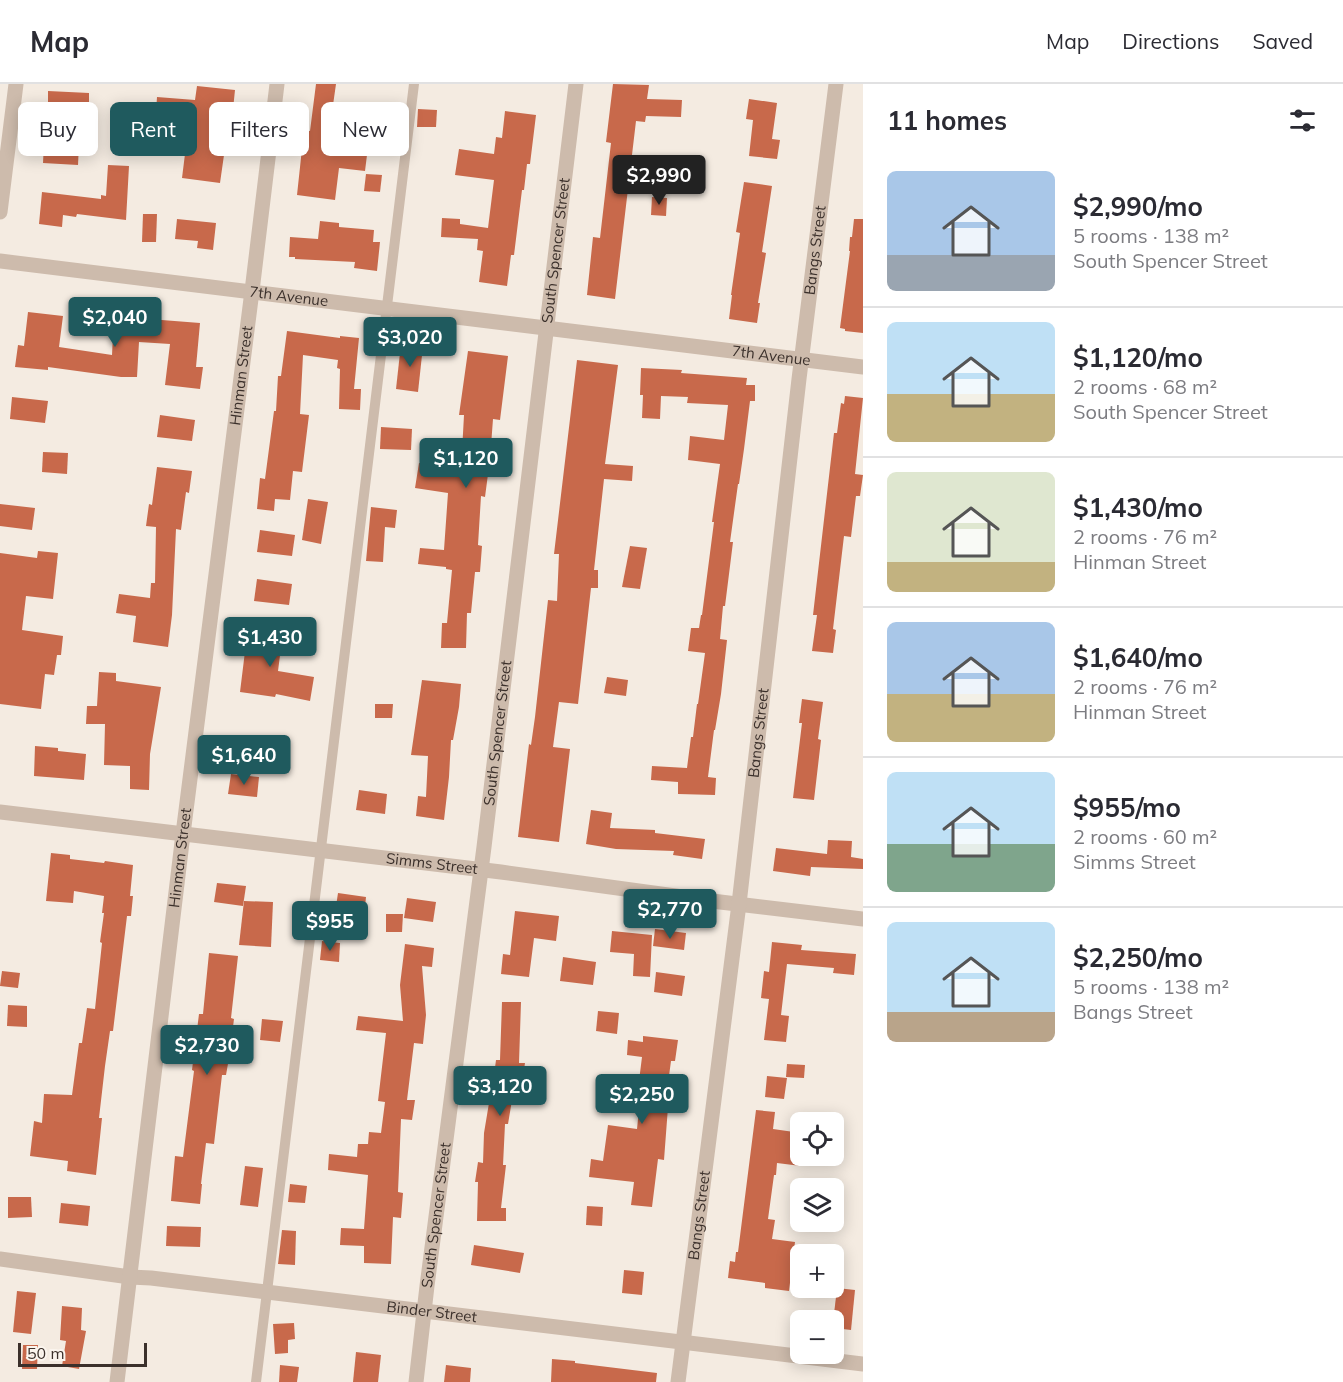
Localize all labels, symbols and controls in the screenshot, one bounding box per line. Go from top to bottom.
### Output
text: Map [30,24,89,59]
text: Map [1046,28,1089,54]
text: Directions [1122,28,1219,54]
text: Saved [1252,28,1313,54]
chip: Buy [18,102,98,156]
chip: Rent [110,102,197,156]
chip: Filters [209,102,309,156]
chip: New [321,102,409,156]
text: 11 homes [887,104,1007,137]
icon: filters [1286,104,1319,137]
pin: $2,990 [610,155,708,206]
text: $2,990 [627,162,691,187]
street label: South Spencer Street [537,177,574,324]
text: $2,990/mo [1073,190,1203,223]
icon: home [935,195,1007,267]
street label: Bangs Street [800,204,830,296]
text: 5 rooms · 138 m² [1073,223,1229,248]
text: South Spencer Street [1073,248,1268,273]
street label: 7th Avenue [248,282,329,310]
pin: $2,040 [66,297,164,348]
text: $2,040 [83,304,147,329]
pin: $3,020 [361,317,459,368]
text: $3,020 [378,324,442,349]
street label: Hinman Street [225,325,256,427]
street label: 7th Avenue [731,341,812,369]
text: $1,120/mo [1073,341,1203,374]
icon: home [935,346,1007,418]
text: 2 rooms · 68 m² [1073,374,1217,399]
text: South Spencer Street [1073,399,1268,424]
pin: $1,120 [417,438,515,489]
text: $1,120 [434,445,498,470]
text: $1,430/mo [1073,491,1203,524]
icon: home [935,496,1007,568]
text: 2 rooms · 76 m² [1073,524,1217,549]
text: Hinman Street [1073,549,1207,574]
pin: $1,430 [221,617,319,668]
text: $1,430 [238,624,302,649]
text: $1,640/mo [1073,641,1203,674]
icon: home [935,646,1007,718]
street label: South Spencer Street [479,659,515,807]
text: 2 rooms · 76 m² [1073,674,1217,699]
street label: Bangs Street [744,687,773,779]
text: Hinman Street [1073,699,1207,724]
pin: $1,640 [195,735,293,786]
text: $1,640 [212,742,276,767]
text: $955/mo [1073,791,1181,824]
icon: home [935,796,1007,868]
street label: Hinman Street [164,807,195,909]
text: 2 rooms · 60 m² [1073,824,1217,849]
street label: Simms Street [385,848,479,878]
text: Simms Street [1073,849,1196,874]
pin: $2,770 [621,889,719,940]
text: $2,770 [638,896,702,921]
pin: $955 [294,901,366,952]
text: $955 [306,908,354,933]
text: $2,250/mo [1073,941,1203,974]
icon: home [935,946,1007,1018]
text: 5 rooms · 138 m² [1073,974,1229,999]
text: Bangs Street [1073,999,1193,1024]
pin: $2,730 [158,1025,256,1076]
text: $2,730 [175,1032,239,1057]
pin: $3,120 [451,1066,549,1117]
text: $3,120 [468,1073,532,1098]
pin: $2,250 [593,1074,691,1125]
text: $2,250 [610,1081,674,1106]
map controls [790,1112,844,1364]
button: locate [790,1112,844,1166]
street label: South Spencer Street [417,1141,455,1289]
street label: Bangs Street [684,1169,714,1261]
button: layers [790,1178,844,1232]
button: + [790,1244,844,1298]
street label: Binder Street [386,1297,478,1326]
button: − [790,1310,844,1364]
scale bar [18,1340,147,1368]
text: 50 m [27,1343,64,1363]

